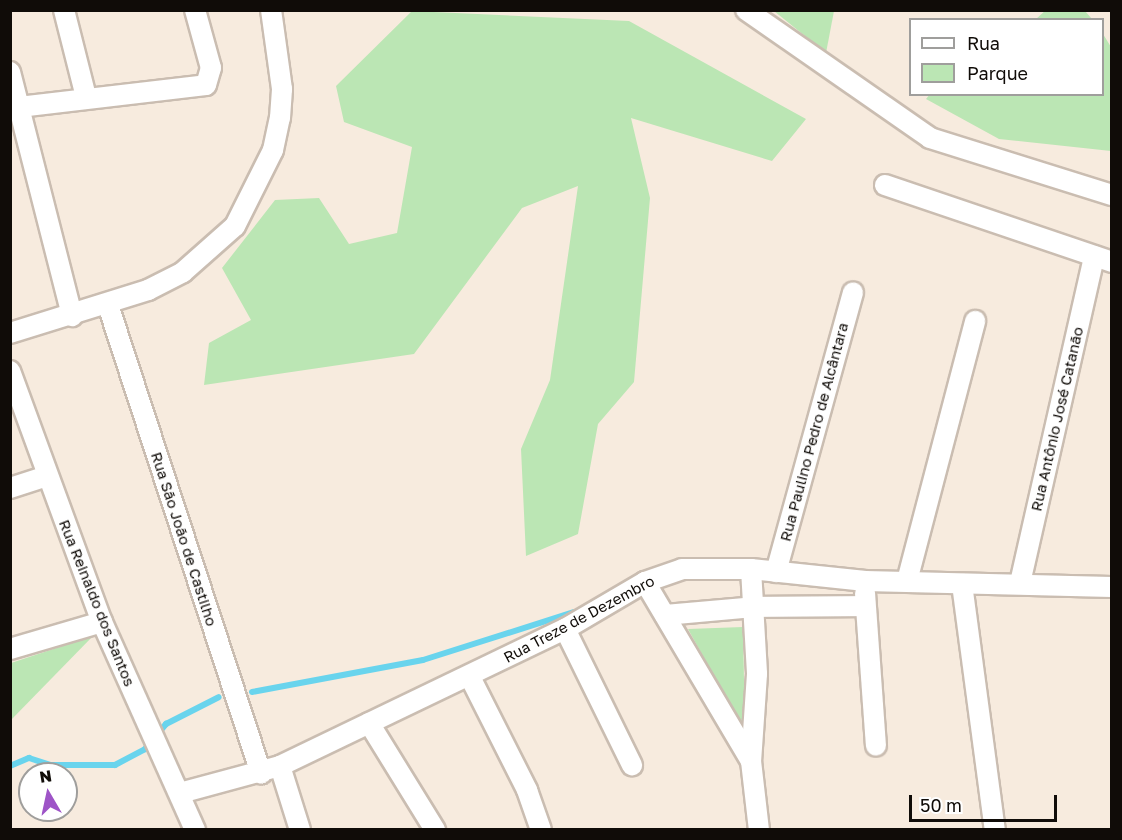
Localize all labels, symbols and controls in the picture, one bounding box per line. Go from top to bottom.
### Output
legend [909,18,1104,96]
text: Rua [967,32,1000,54]
text: Parque [967,62,1028,84]
street label: Rua Paulino Pedro de Alcântara [776,321,852,543]
street label: Rua Antônio José Catanão [1027,325,1087,513]
street label: Rua São João de Castilho [147,450,221,628]
street label: Rua Reinaldo dos Santos [55,517,139,689]
street label: Rua Treze de Dezembro [501,572,657,666]
north arrow [18,762,78,822]
text: N [38,765,53,787]
scale bar [912,783,1060,821]
text: 50 m [920,794,962,816]

